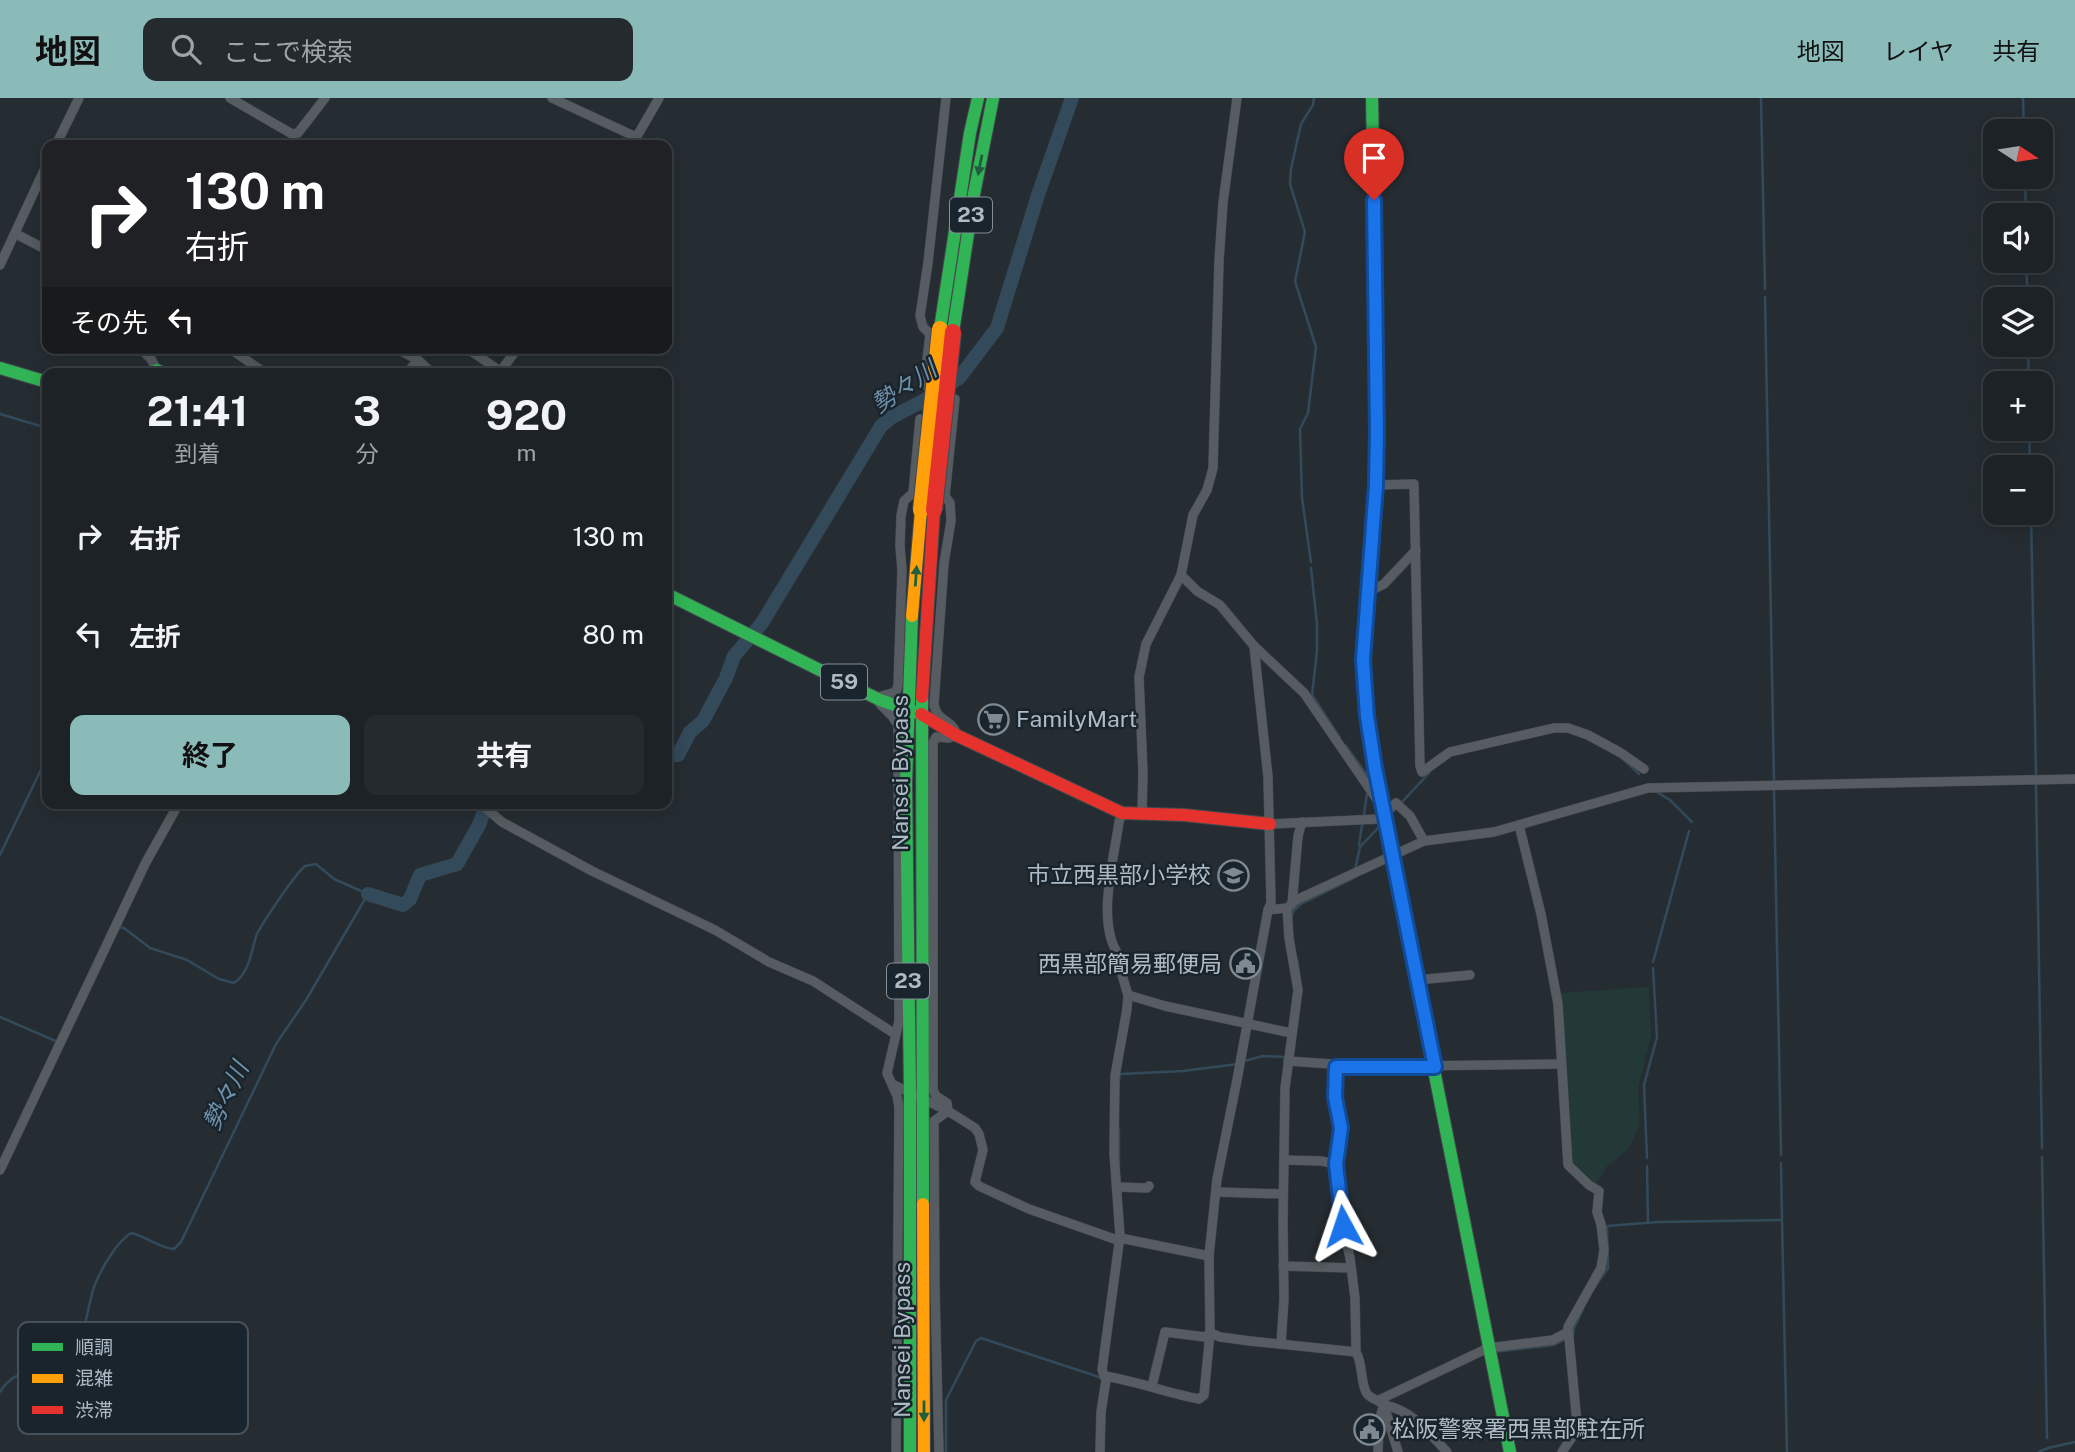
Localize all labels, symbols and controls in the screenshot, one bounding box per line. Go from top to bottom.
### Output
search box [143,18,633,81]
icon: search [167,30,205,68]
text: 地図 [35,32,101,70]
text: ここで検索 [223,36,353,67]
text: 地図 [1797,37,1845,65]
text: レイヤ [1883,37,1954,65]
text: 共有 [1992,37,2040,65]
north arrow [1983,119,2053,189]
map controls [1983,119,2053,525]
pin [1344,128,1404,200]
icon: arrive [1355,139,1393,177]
one-way arrow [974,154,985,176]
text: 130 m [185,162,325,220]
icon: right [70,168,161,259]
road number: 23 [950,198,992,232]
button: sound [1983,203,2053,273]
text: 右折 [185,228,249,265]
button: layers [1983,287,2053,357]
icon: left [162,301,200,339]
text: その先 [70,307,148,338]
water label: 勢々川 [866,353,944,418]
button: + [1983,371,2053,441]
text: 21:41 [147,386,248,435]
text: 3 [353,386,381,435]
text: 920 [486,390,567,439]
text: m [517,439,536,466]
text: 到着 [175,440,221,467]
text: 分 [355,440,378,467]
button: − [1983,455,2053,525]
icon: right [70,517,108,555]
text: 130 m [572,521,644,552]
text: 右折 [129,523,181,554]
one-way arrow [911,564,922,586]
icon: left [70,615,108,653]
text: 80 m [583,619,644,650]
text: 左折 [129,621,181,652]
road number: 59 [821,664,867,700]
street label: Nansei Bypass [886,695,913,851]
supermarket icon: FamilyMart [976,702,1010,736]
place label: FamilyMart [1016,705,1137,732]
button: 終了 [70,715,350,795]
button: 共有 [364,715,644,795]
school or university icon: 市立西黒部小学校 [1217,858,1251,892]
place label: 市立西黒部小学校 [1027,861,1211,888]
public building icon: 西黒部簡易郵便局 [1228,947,1262,981]
place label: 西黒部簡易郵便局 [1038,950,1222,977]
road number: 23 [887,964,929,998]
water label: 勢々川 [197,1054,255,1134]
position arrow [1306,1189,1380,1263]
street label: Nansei Bypass [888,1262,915,1418]
legend [18,1322,248,1434]
text: 順調 [75,1336,113,1358]
text: 混雑 [75,1367,113,1389]
text: 渋滞 [75,1399,113,1421]
one-way arrow [918,1400,930,1422]
public building icon: 松阪警察署西黒部駐在所 [1352,1412,1386,1446]
place label: 松阪警察署西黒部駐在所 [1392,1415,1645,1442]

